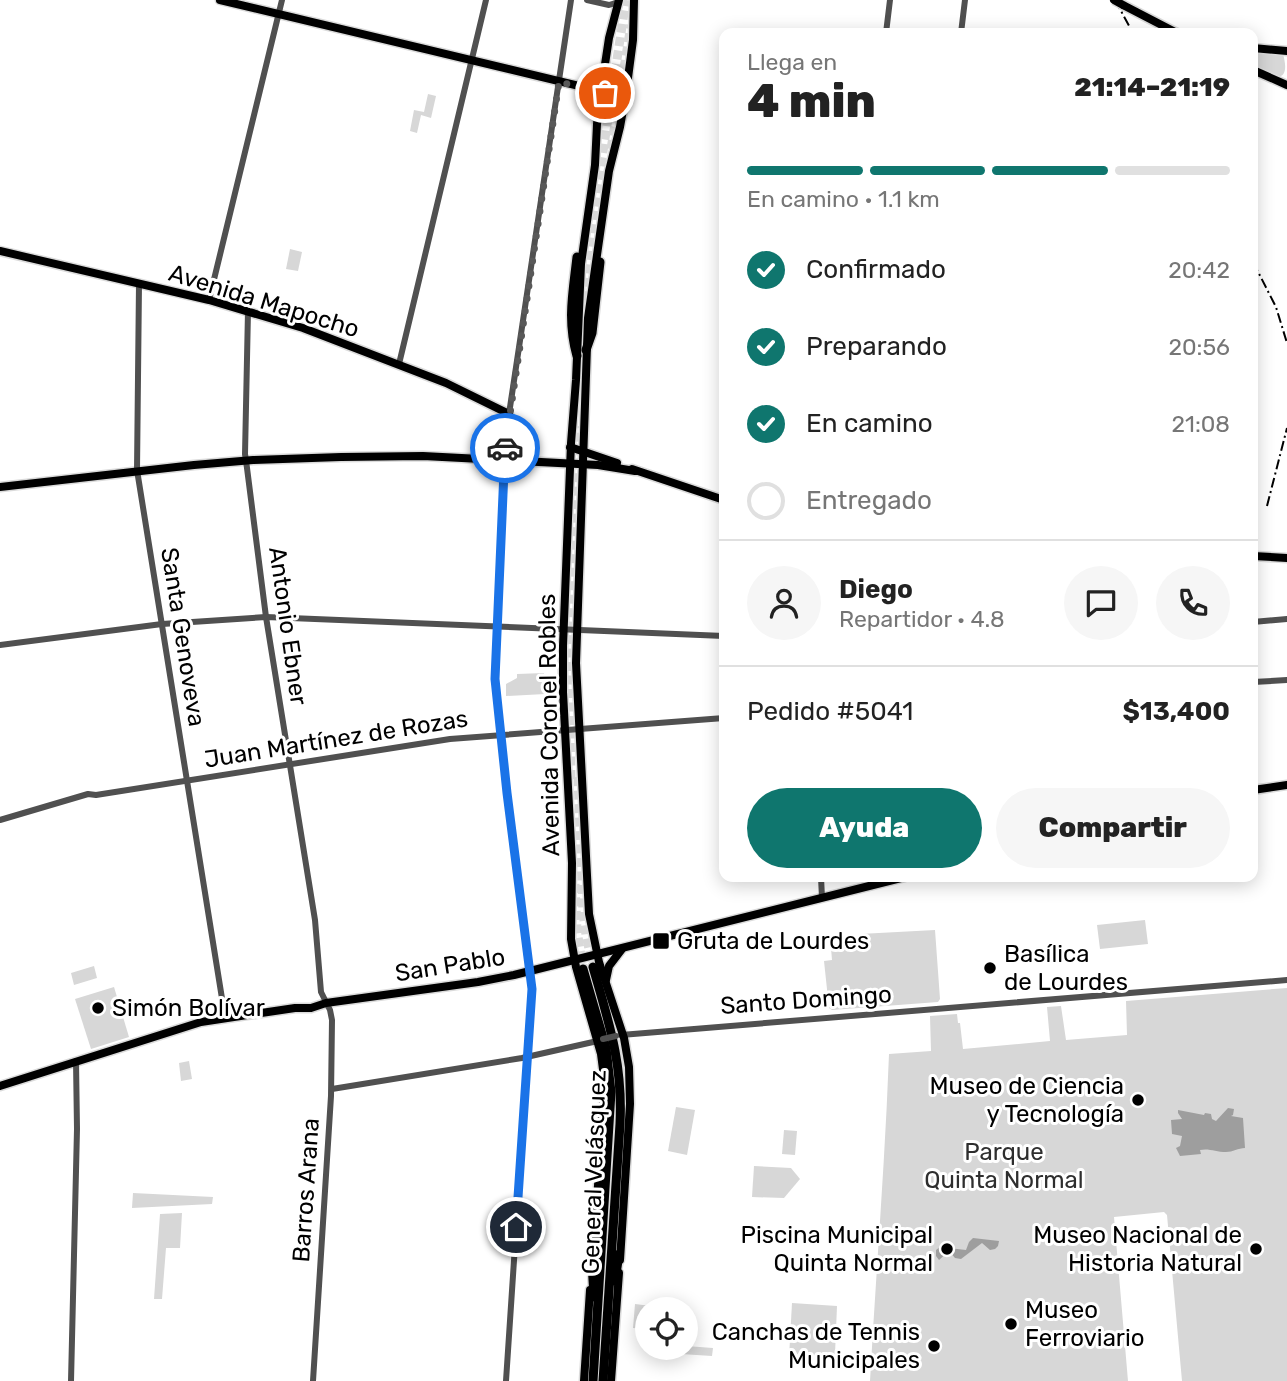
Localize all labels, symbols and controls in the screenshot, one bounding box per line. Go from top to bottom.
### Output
text: Llega en [747,48,837,76]
pin [575,63,635,123]
text: 21:14–21:19 [1074,72,1230,103]
icon: bag [586,74,624,112]
text: 4 min [747,74,876,129]
text: En camino · 1.1 km [747,185,940,213]
icon: check [747,251,785,289]
text: Confirmado [806,254,946,285]
text: 20:42 [1168,256,1230,284]
street label: Avenida Mapocho [166,259,362,343]
icon: check [747,328,785,366]
text: Preparando [806,331,947,362]
text: 20:56 [1168,333,1230,361]
icon: check [747,405,785,443]
text: En camino [806,408,933,439]
text: 21:08 [1172,410,1230,438]
courier [470,413,540,483]
icon: car [486,429,524,467]
text: Entregado [806,485,932,516]
street label: Antonio Ebner [263,545,313,707]
street label: Santa Genoveva [155,546,211,728]
button: person [747,566,821,640]
button: chat [1064,566,1138,640]
button: phone [1156,566,1230,640]
text: Diego [839,574,913,605]
street label: Avenida Coronel Robles [533,593,565,857]
text: Repartidor · 4.8 [839,605,1005,633]
text: Pedido #5041 [747,696,913,727]
text: $13,400 [1122,696,1230,727]
street label: Juan Martínez de Rozas [202,704,470,774]
button: Ayuda [747,788,982,868]
button: Compartir [996,788,1230,868]
place label: Gruta de Lourdes [677,927,869,955]
marker: Gruta de Lourdes [651,931,671,951]
place label: Basílica de Lourdes [1004,940,1128,996]
street label: San Pablo [393,942,507,988]
marker: Basílica de Lourdes [982,960,998,976]
street label: Santo Domingo [719,980,893,1020]
place label: Simón Bolívar [112,994,265,1022]
marker: Simón Bolívar [90,1000,106,1016]
street label: General Velásquez [576,1069,612,1275]
place label: Museo de Ciencia y Tecnología [929,1072,1124,1128]
marker: Museo de Ciencia y Tecnología [1130,1092,1146,1108]
street label: Barros Arana [287,1117,325,1263]
park label: Parque Quinta Normal [924,1138,1084,1194]
pin [486,1197,546,1257]
icon: home [497,1208,535,1246]
place label: Piscina Municipal Quinta Normal [741,1221,933,1277]
place label: Museo Nacional de Historia Natural [1033,1221,1242,1277]
marker: Piscina Municipal Quinta Normal [939,1241,955,1257]
marker: Museo Nacional de Historia Natural [1248,1241,1264,1257]
place label: Museo Ferroviario [1025,1296,1145,1352]
map controls [635,1297,698,1360]
button: locate [635,1297,698,1360]
marker: Museo Ferroviario [1003,1316,1019,1332]
place label: Canchas de Tennis Municipales [712,1318,920,1374]
marker: Canchas de Tennis Municipales [926,1338,942,1354]

